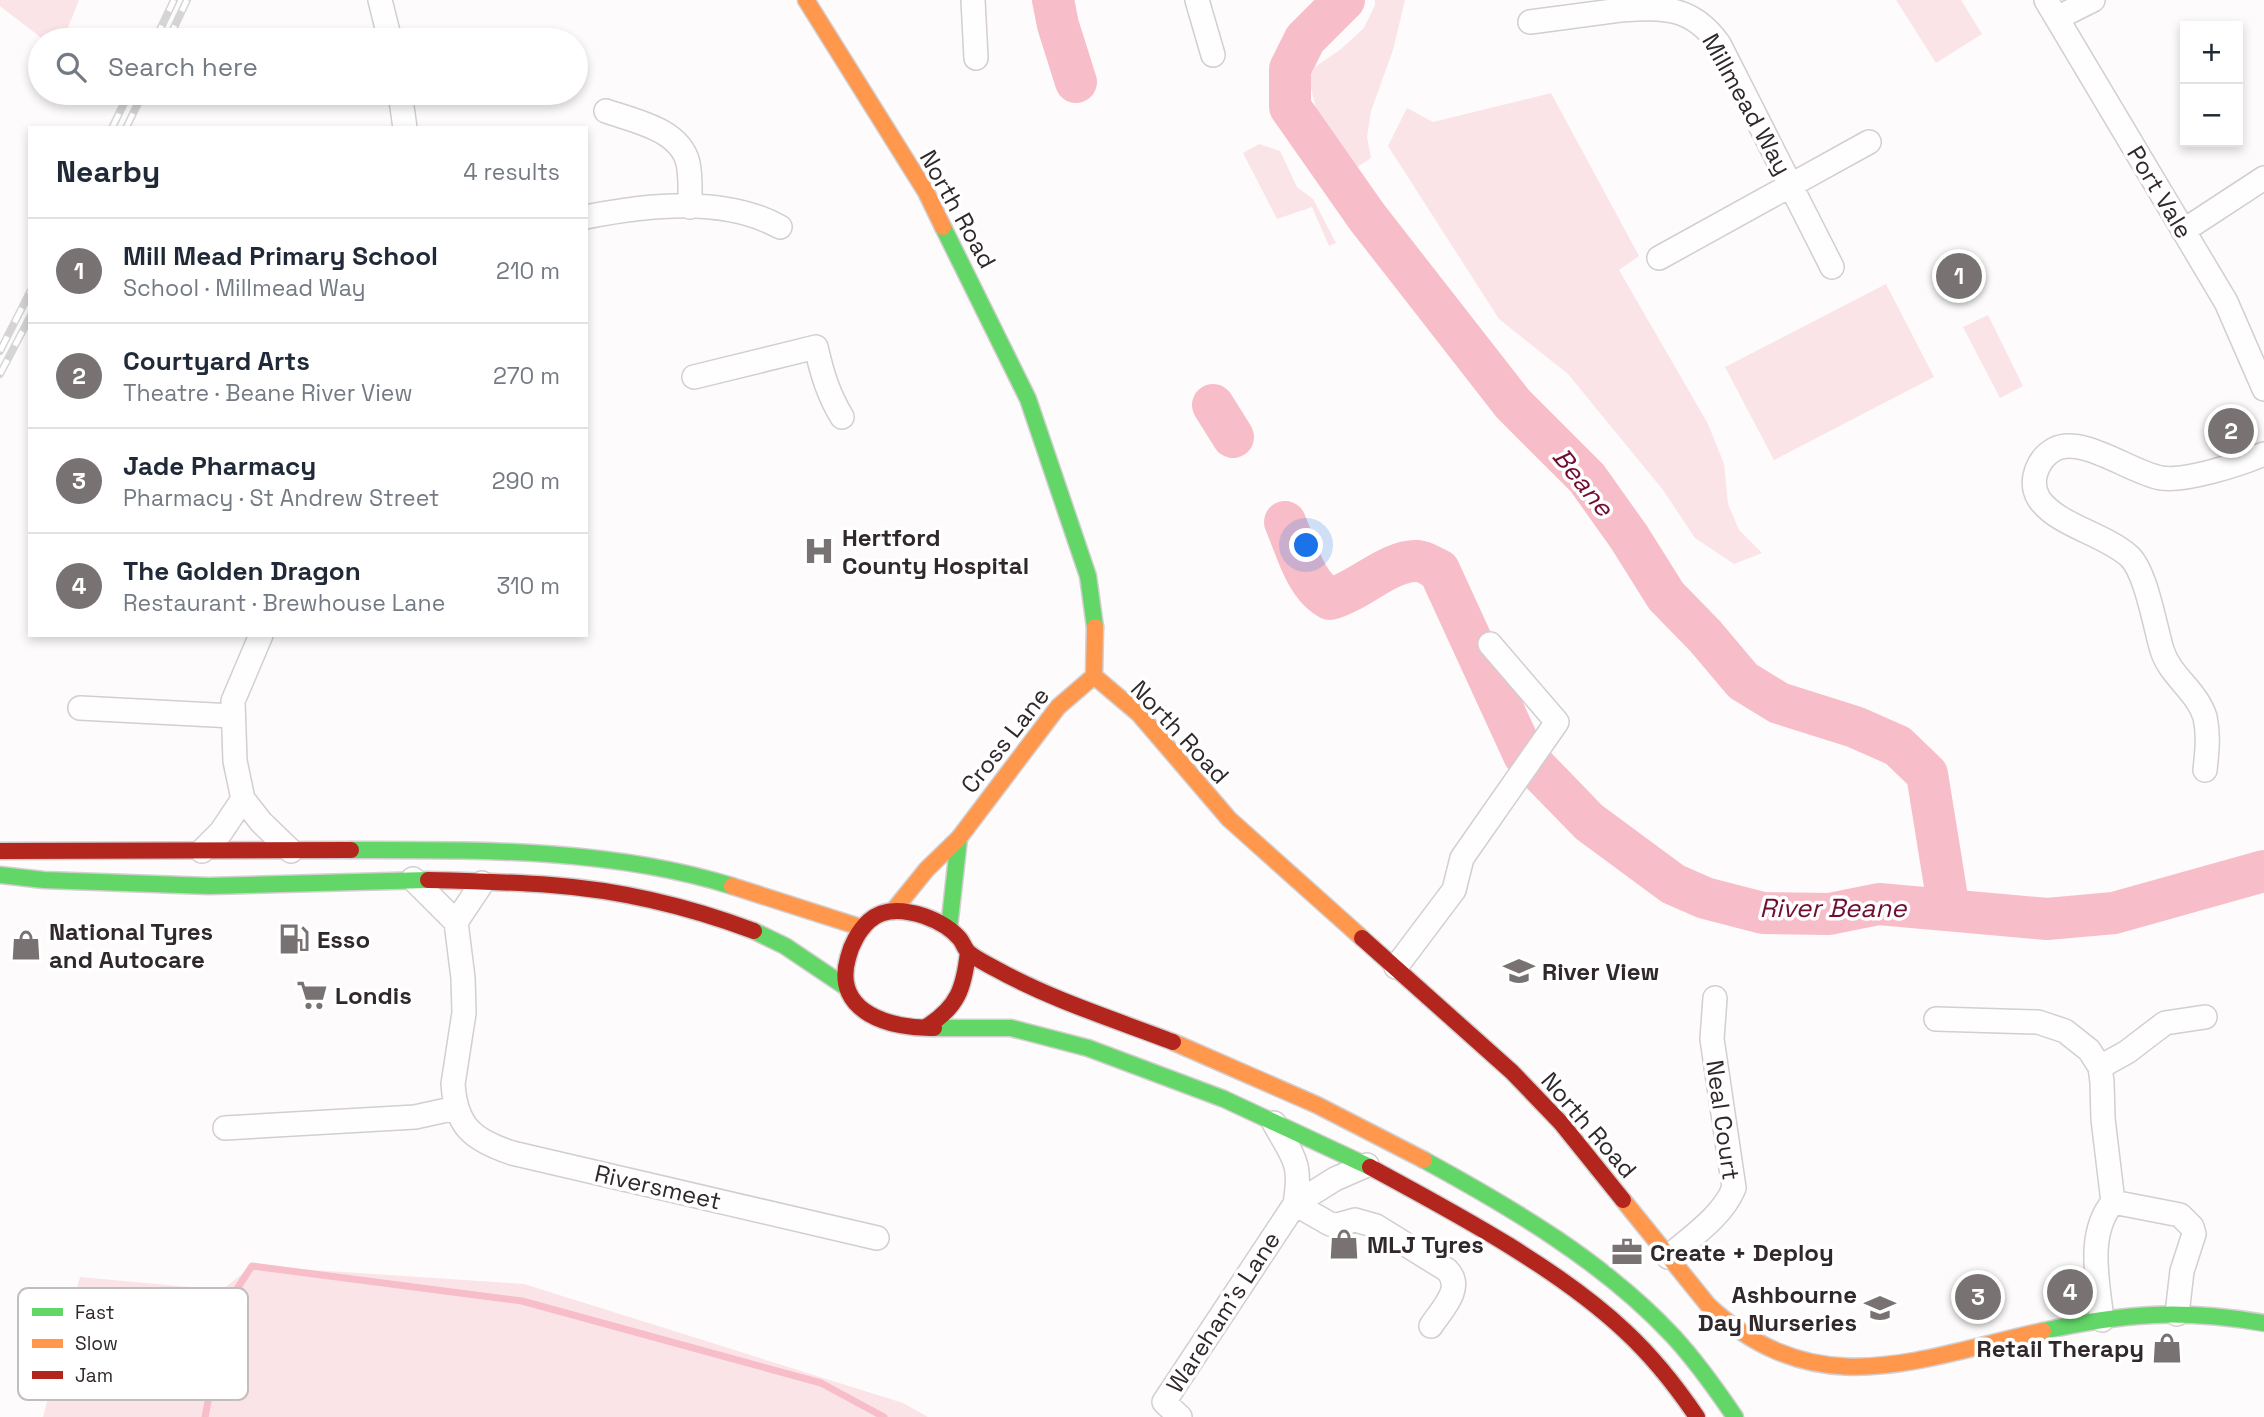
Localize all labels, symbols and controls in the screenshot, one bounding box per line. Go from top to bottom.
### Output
map controls [2180,21,2243,147]
button: + [2180,21,2243,84]
search box [28,28,588,105]
street label: Millmead Way [1695,28,1799,180]
icon: search [52,48,90,86]
text: Search here [108,50,258,84]
button: − [2180,84,2243,147]
street label: Port Vale [2120,140,2200,244]
street label: North Road [913,144,1003,274]
text: Nearby [56,152,160,191]
text: 4 results [463,157,560,187]
text: Mill Mead Primary School [123,239,438,273]
pin: 1 [1936,250,1982,302]
text: 1 [74,256,84,286]
text: 210 m [496,256,560,286]
text: School · Millmead Way [123,273,366,303]
text: Courtyard Arts [123,344,310,378]
text: 2 [72,361,86,391]
text: 270 m [493,361,560,391]
text: Theatre · Beane River View [123,378,413,408]
pin: 2 [2208,405,2254,457]
water label: Beane [1545,441,1622,525]
text: Jade Pharmacy [123,449,316,483]
text: 3 [72,466,86,496]
text: 290 m [492,466,560,496]
text: Pharmacy · St Andrew Street [123,483,439,513]
place label: Hertford County Hospital [842,522,1029,581]
your location [1289,528,1323,562]
hospital icon: Hertford County Hospital [802,534,836,568]
text: The Golden Dragon [123,554,361,588]
text: 4 [72,571,86,601]
text: 310 m [496,571,560,601]
text: Restaurant · Brewhouse Lane [123,588,445,618]
street label: North Road [1124,674,1236,790]
street label: Cross Lane [954,681,1056,799]
water label: River Beane [1760,891,1908,925]
place label: National Tyres and Autocare [49,916,213,975]
fuel station icon: Esso [277,922,311,956]
place label: Esso [317,924,370,955]
shop icon: National Tyres and Autocare [9,928,43,962]
school or university icon: River View [1502,954,1536,988]
place label: River View [1542,956,1659,987]
supermarket icon: Londis [295,978,329,1012]
place label: Londis [335,980,412,1011]
street label: Neal Court [1699,1058,1747,1182]
street label: North Road [1534,1066,1644,1184]
street label: Riversmeet [592,1157,724,1217]
street label: Wareham's Lane [1159,1225,1287,1399]
shop icon: MLJ Tyres [1327,1227,1361,1261]
place label: MLJ Tyres [1367,1229,1484,1260]
office icon: Create + Deploy [1610,1235,1644,1269]
place label: Create + Deploy [1650,1237,1834,1268]
pin: 4 [2047,1266,2093,1318]
pin: 3 [1955,1271,2001,1323]
place label: Ashbourne Day Nurseries [1698,1279,1857,1338]
legend [18,1288,248,1400]
school or university icon: Ashbourne Day Nurseries [1863,1291,1897,1325]
text: Fast [75,1300,115,1325]
text: Slow [75,1331,118,1356]
shop icon: Retail Therapy [2150,1331,2184,1365]
place label: Retail Therapy [1976,1333,2144,1364]
text: Jam [75,1363,113,1388]

